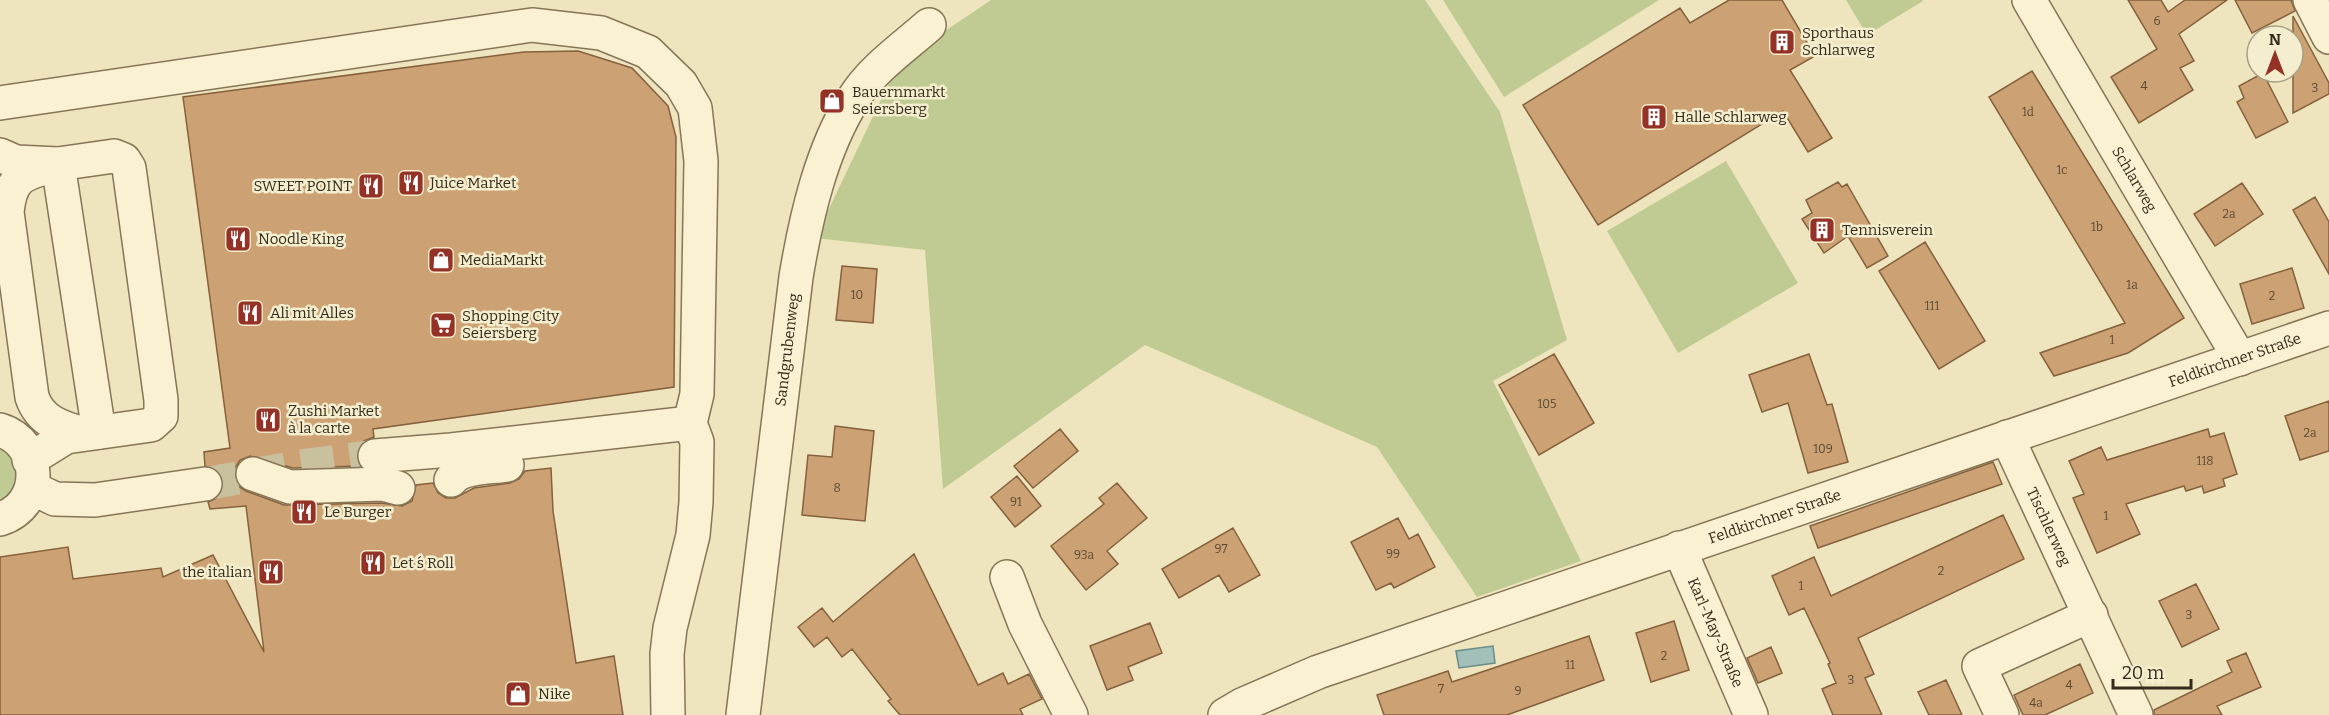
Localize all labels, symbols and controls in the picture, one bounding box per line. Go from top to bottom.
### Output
house number: 6 [2153,14,2161,28]
place label: Sporthaus Schlarweg [1802,24,1875,59]
north arrow [2245,24,2305,84]
building icon: Sporthaus Schlarweg [1767,27,1797,57]
text: N [2269,30,2281,49]
house number: 4 [2140,79,2148,93]
house number: 3 [2312,81,2319,95]
place label: Bauernmarkt Seiersberg [852,83,946,118]
shop icon: Bauernmarkt Seiersberg [817,86,847,116]
building icon: Halle Schlarweg [1639,102,1669,132]
house number: 1d [2022,105,2034,119]
place label: Halle Schlarweg [1674,108,1787,126]
street label: Schlarweg [2108,143,2161,215]
house number: 1c [2056,163,2068,177]
restaurant icon: Juice Market [396,168,426,198]
restaurant icon: SWEET POINT [356,171,386,201]
place label: Juice Market [429,174,517,192]
place label: SWEET POINT [253,177,352,195]
house number: 2a [2222,207,2236,221]
building icon: Tennisverein [1807,215,1837,245]
house number: 1b [2091,220,2103,234]
place label: Tennisverein [1842,221,1933,239]
restaurant icon: Noodle King [223,224,253,254]
place label: Noodle King [258,230,344,248]
shop icon: MediaMarkt [426,245,456,275]
place label: MediaMarkt [460,251,545,269]
house number: 1a [2126,278,2138,292]
house number: 10 [851,288,863,302]
house number: 2 [2269,289,2275,303]
street label: Sandgrubenweg [771,292,803,407]
restaurant icon: Ali mit Alles [235,298,265,328]
house number: 111 [1925,299,1939,313]
place label: Ali mit Alles [270,304,354,322]
place label: Shopping City Seiersberg [462,307,559,342]
supermarket icon: Shopping City Seiersberg [428,310,458,340]
street label: Feldkirchner Straße [2166,329,2303,391]
house number: 1 [2110,333,2115,347]
house number: 105 [1538,397,1556,411]
place label: Zushi Market à la carte [288,402,380,437]
restaurant icon: Zushi Market à la carte [253,405,283,435]
house number: 2a [2303,426,2317,440]
house number: 109 [1813,442,1833,456]
house number: 118 [2197,454,2213,468]
house number: 8 [833,481,841,495]
street label: Tischlerweg [2023,485,2075,569]
street label: Feldkirchner Straße [1706,486,1843,547]
house number: 91 [1010,495,1022,509]
restaurant icon: Le Burger [289,497,319,527]
place label: Le Burger [324,503,392,521]
house number: 1 [2104,509,2109,523]
house number: 97 [1215,542,1227,556]
house number: 99 [1386,547,1400,561]
restaurant icon: Let ́s Roll [358,548,388,578]
house number: 93a [1074,548,1094,562]
place label: Let ́s Roll [392,554,454,572]
restaurant icon: the italian [256,557,286,587]
place label: the italian [182,563,253,581]
house number: 2 [1938,564,1944,578]
street label: Karl-May-Straße [1684,575,1747,690]
house number: 1 [1799,579,1804,593]
house number: 3 [2186,608,2193,622]
house number: 2 [1661,649,1667,663]
scale bar [2113,652,2191,690]
house number: 11 [1565,658,1575,672]
text: 20 m [2122,662,2164,684]
house number: 3 [1848,673,1855,687]
house number: 4 [2065,678,2073,692]
shop icon: Nike [503,679,533,709]
house number: 7 [1438,682,1444,696]
house number: 9 [1514,684,1522,698]
place label: Nike [538,685,571,703]
house number: 4a [2029,696,2043,710]

